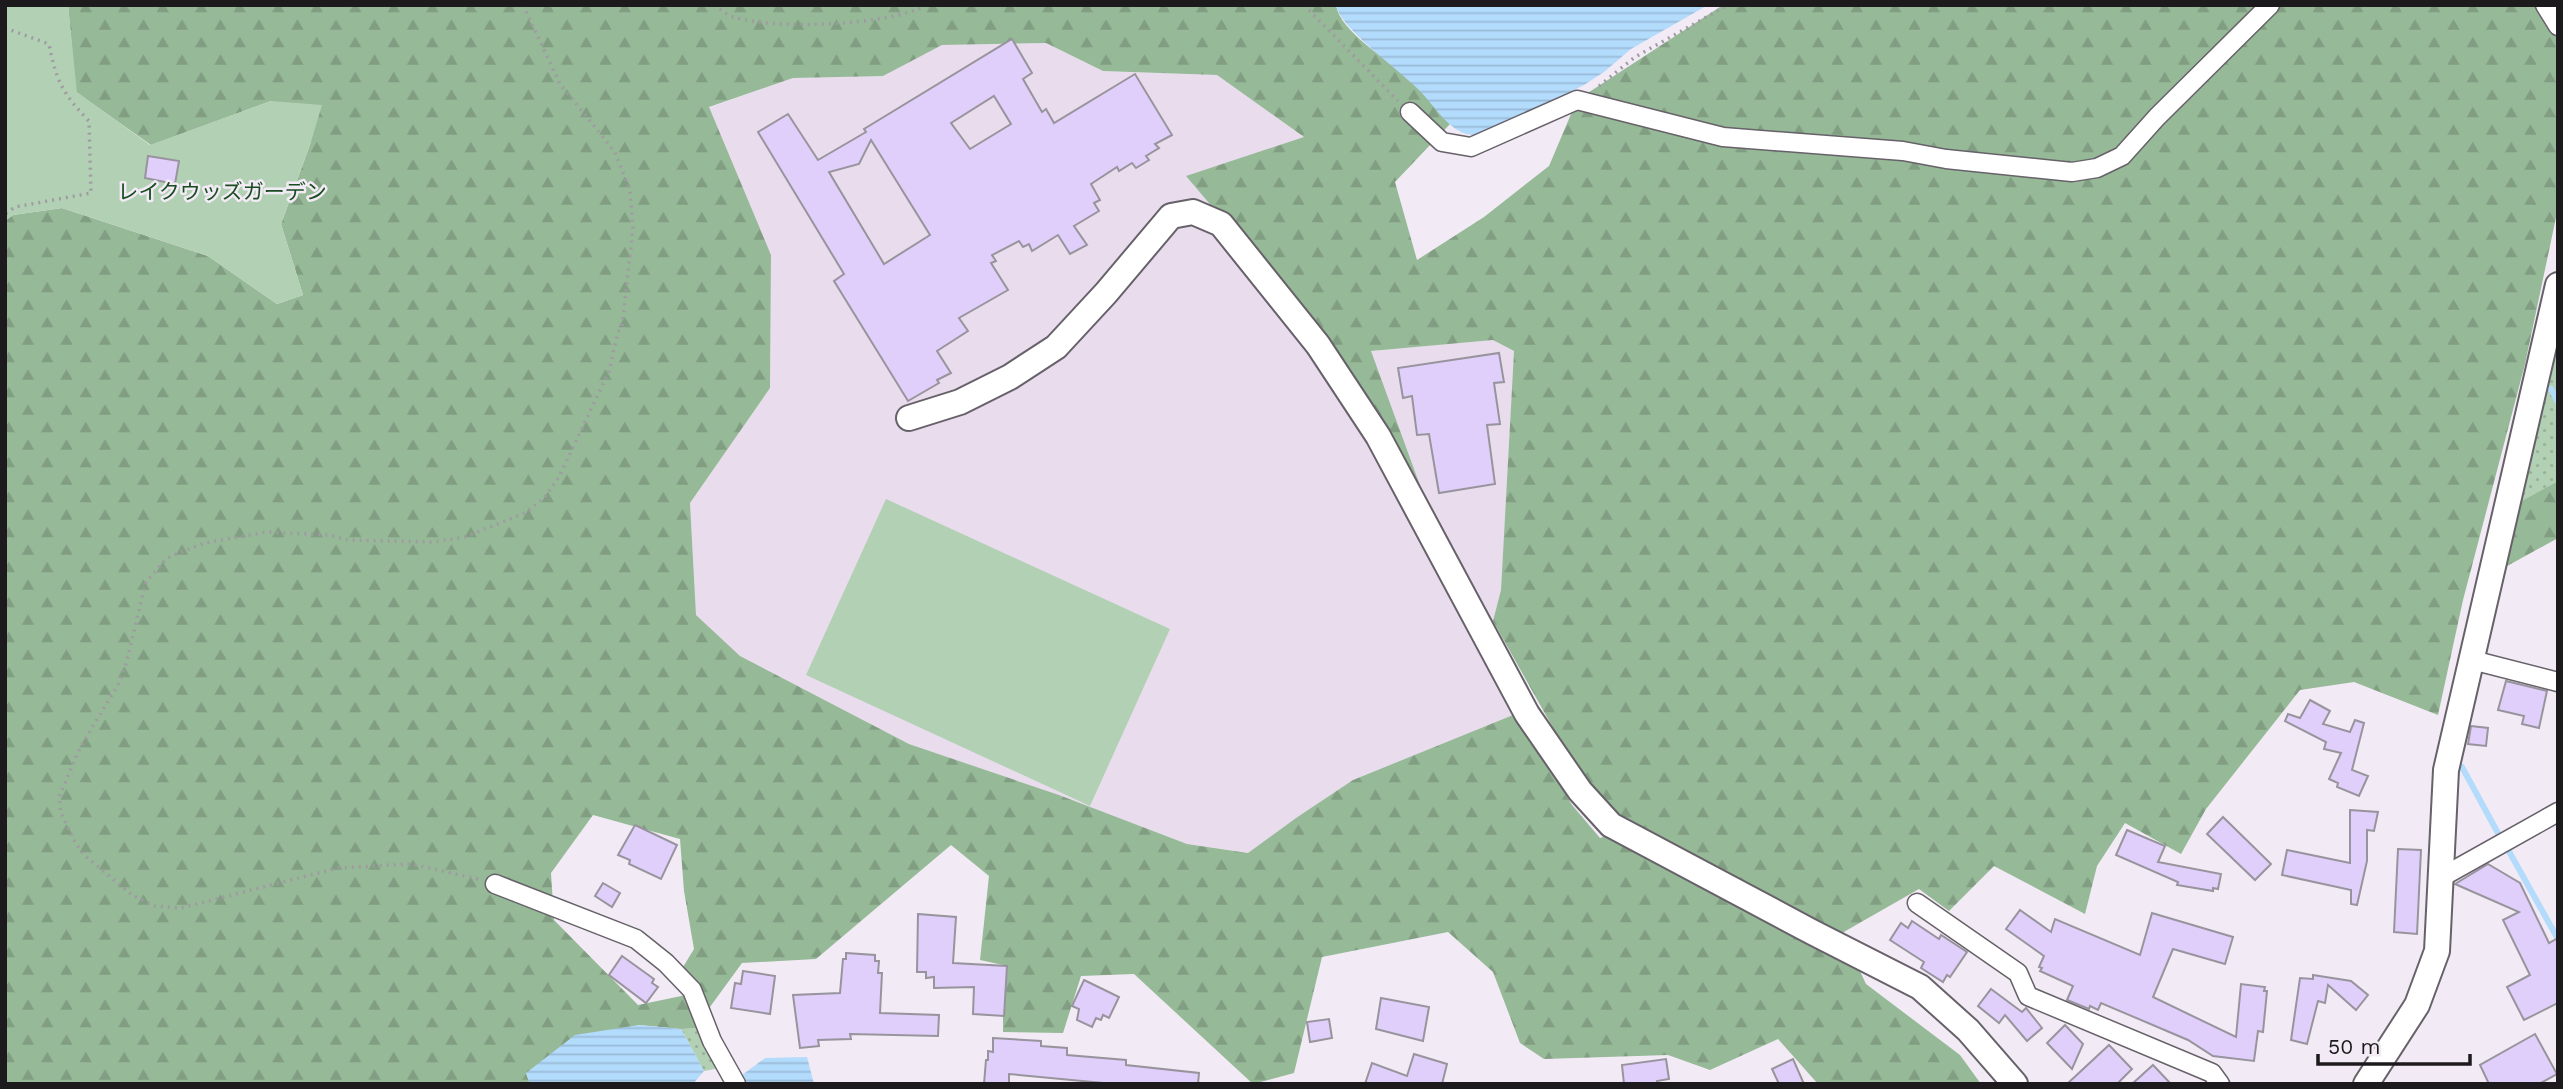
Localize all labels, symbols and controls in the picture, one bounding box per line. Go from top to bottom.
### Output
park label: レイクウッズガーデン [117,179,327,204]
scale bar [2318,1023,2470,1066]
text: 50 m [2328,1034,2380,1059]

